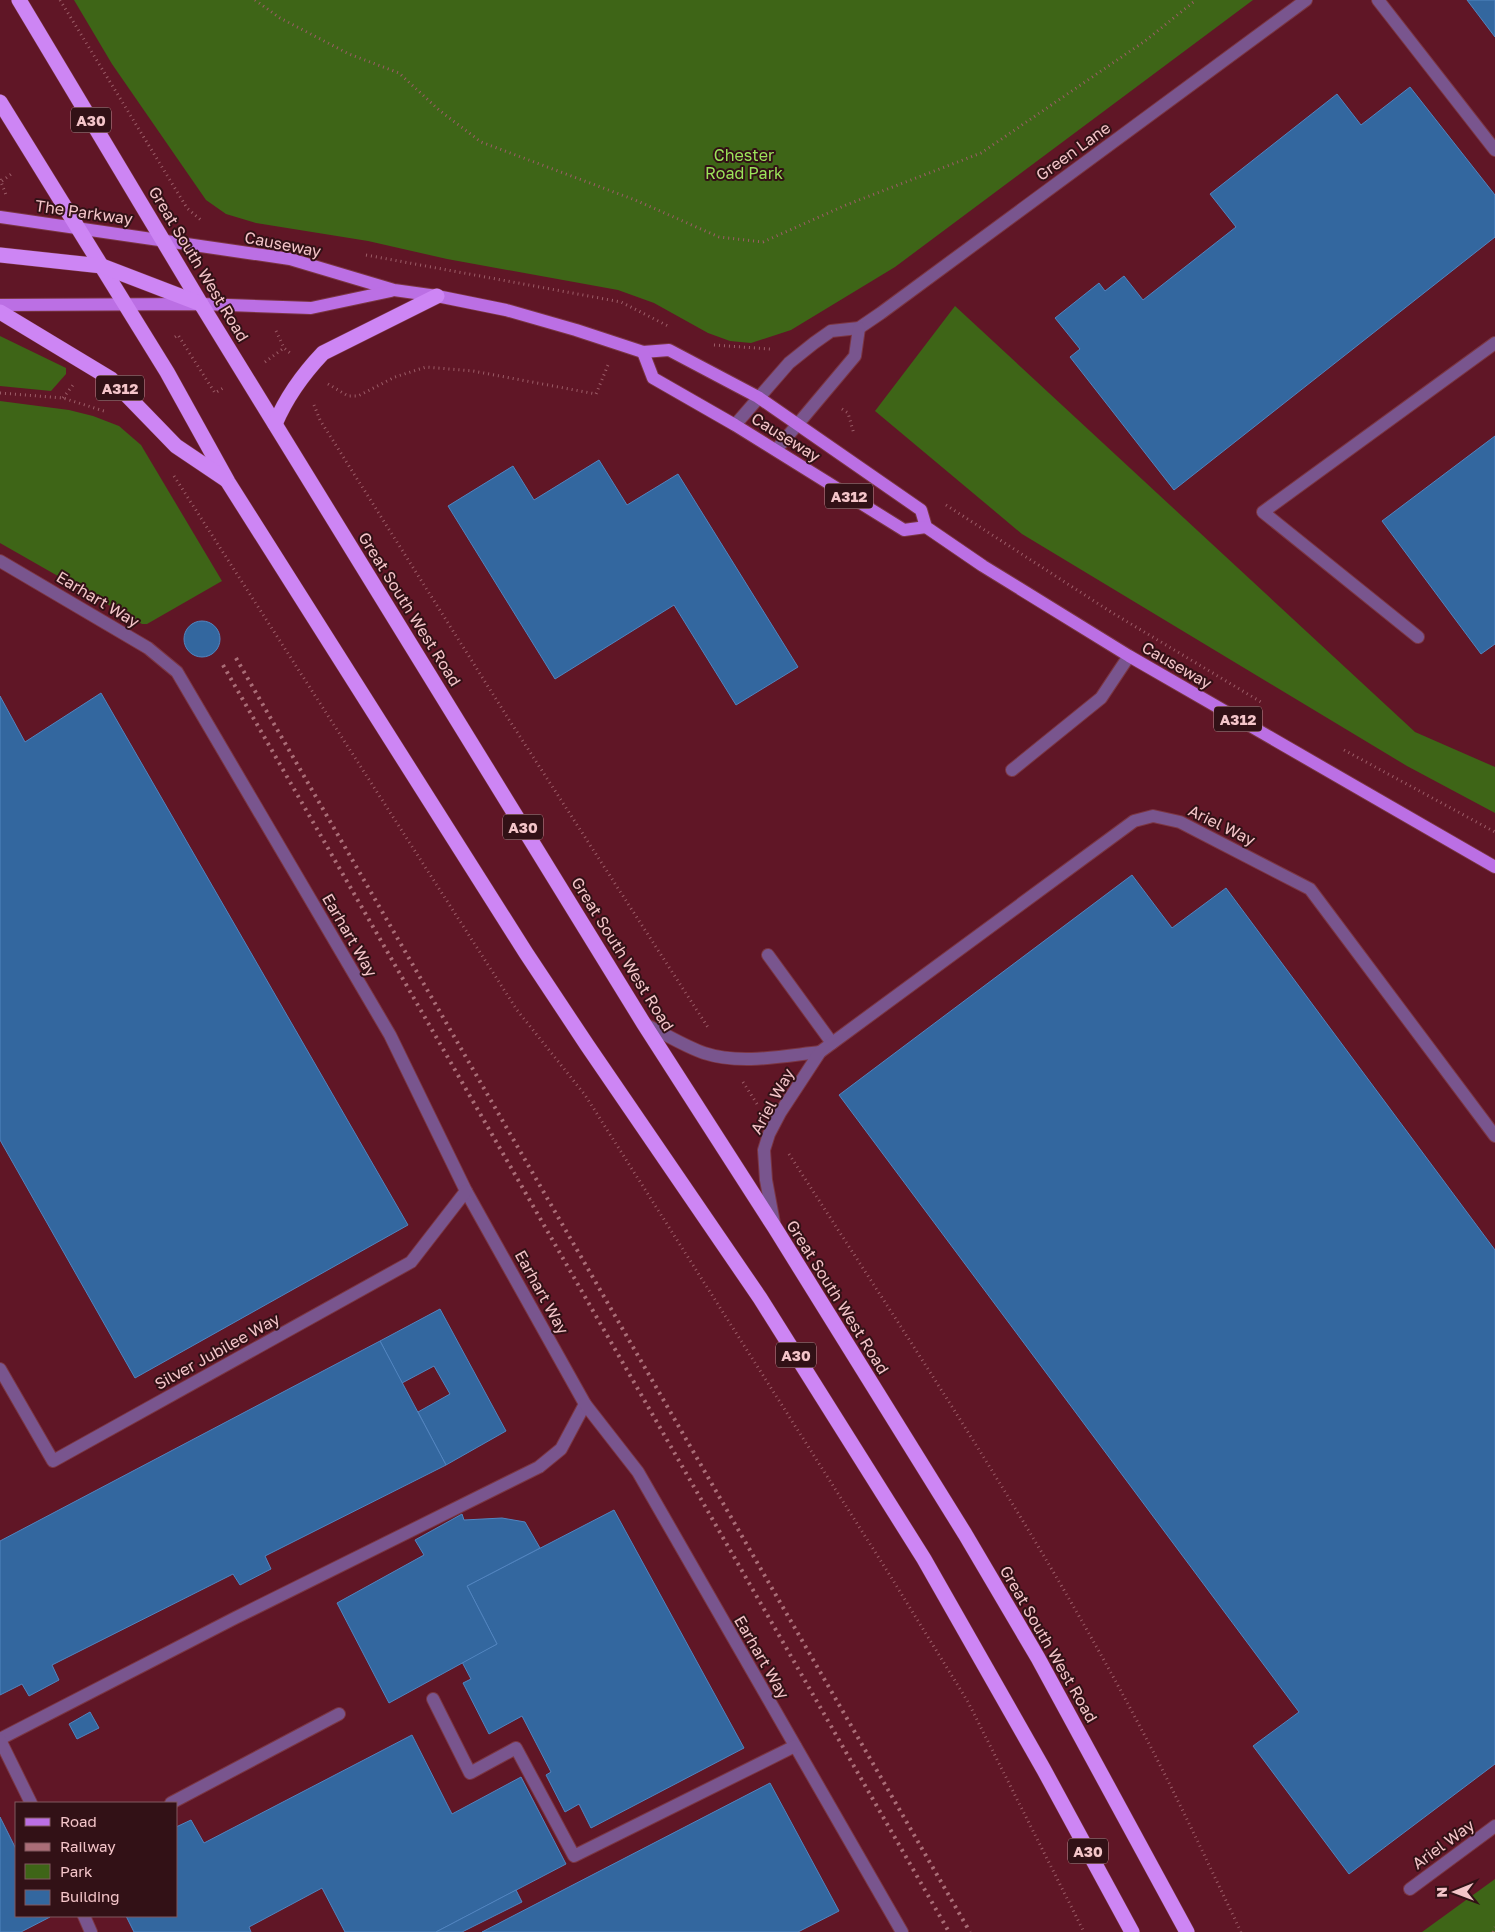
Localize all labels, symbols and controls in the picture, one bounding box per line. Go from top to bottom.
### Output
road number: A30 [71,108,111,132]
street label: Green Lane [1032,117,1114,185]
park label: Chester Road Park [705,145,783,183]
street label: Great South West Road [145,183,253,345]
street label: The Parkway [34,195,134,229]
street label: Causeway [243,227,323,261]
road number: A312 [96,376,144,400]
street label: Causeway [748,408,824,466]
road number: A312 [825,484,873,508]
street label: Great South West Road [354,528,466,690]
street label: Earhart Way [53,566,143,632]
street label: Causeway [1138,637,1216,693]
road number: A312 [1214,706,1262,732]
street label: Ariel Way [1185,800,1259,850]
road number: A30 [503,814,543,840]
street label: Great South West Road [567,873,679,1035]
street label: Earhart Way [318,890,382,980]
street label: Ariel Way [746,1065,798,1137]
street label: Great South West Road [782,1216,894,1378]
street label: Earhart Way [511,1246,573,1338]
street label: Silver Jubilee Way [151,1308,283,1394]
road number: A30 [776,1342,816,1368]
street label: Great South West Road [996,1562,1102,1726]
street label: Earhart Way [730,1612,794,1702]
legend [15,1802,178,1917]
text: Road [60,1812,97,1830]
street label: Ariel Way [1408,1815,1478,1873]
text: Railway [60,1837,116,1855]
road number: A30 [1068,1838,1108,1864]
text: Park [60,1862,93,1880]
north arrow [1430,1867,1480,1917]
text: Building [60,1887,120,1905]
text: N [1433,1887,1450,1898]

